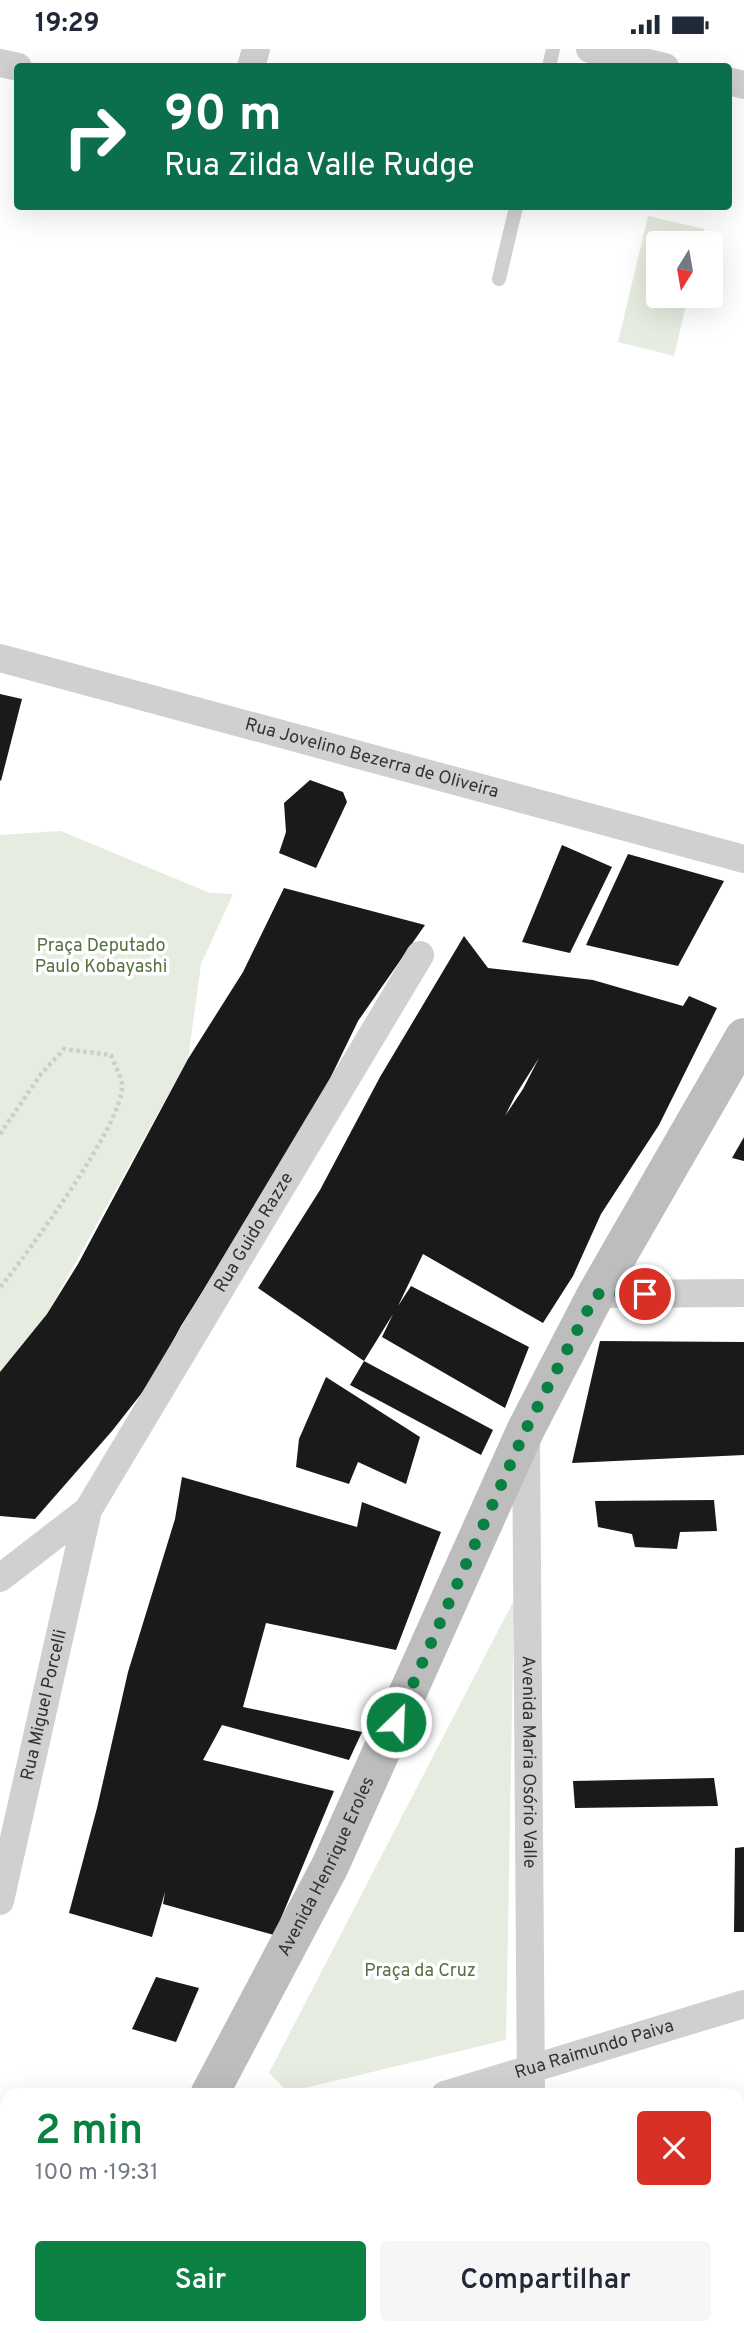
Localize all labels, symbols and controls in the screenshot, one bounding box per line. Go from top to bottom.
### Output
text: 19:29 [35,8,100,41]
text: 90 m [164,86,282,148]
icon: right [49,91,140,182]
text: Rua Zilda Valle Rudge [164,147,474,187]
north arrow [646,231,723,308]
map controls [646,231,723,308]
street label: Rua Jovelino Bezerra de Oliveira [242,713,501,804]
park label: Praça Deputado Paulo Kobayashi [35,935,167,979]
street label: Rua Guido Razze [209,1168,299,1297]
pin [615,1264,675,1324]
icon: arrive [626,1275,664,1313]
street label: Rua Miguel Porcelli [16,1627,72,1783]
street label: Avenida Maria Osório Valle [516,1655,541,1869]
position arrow [359,1685,433,1759]
street label: Avenida Henrique Eroles [273,1773,380,1960]
park label: Praça da Cruz [364,1960,476,1983]
street label: Rua Raimundo Paiva [512,2015,677,2085]
text: 2 min [35,2106,143,2159]
button: close [637,2111,711,2185]
text: 100 m · 19:31 [35,2159,159,2188]
button: Sair [35,2241,366,2321]
button: Compartilhar [380,2241,711,2321]

